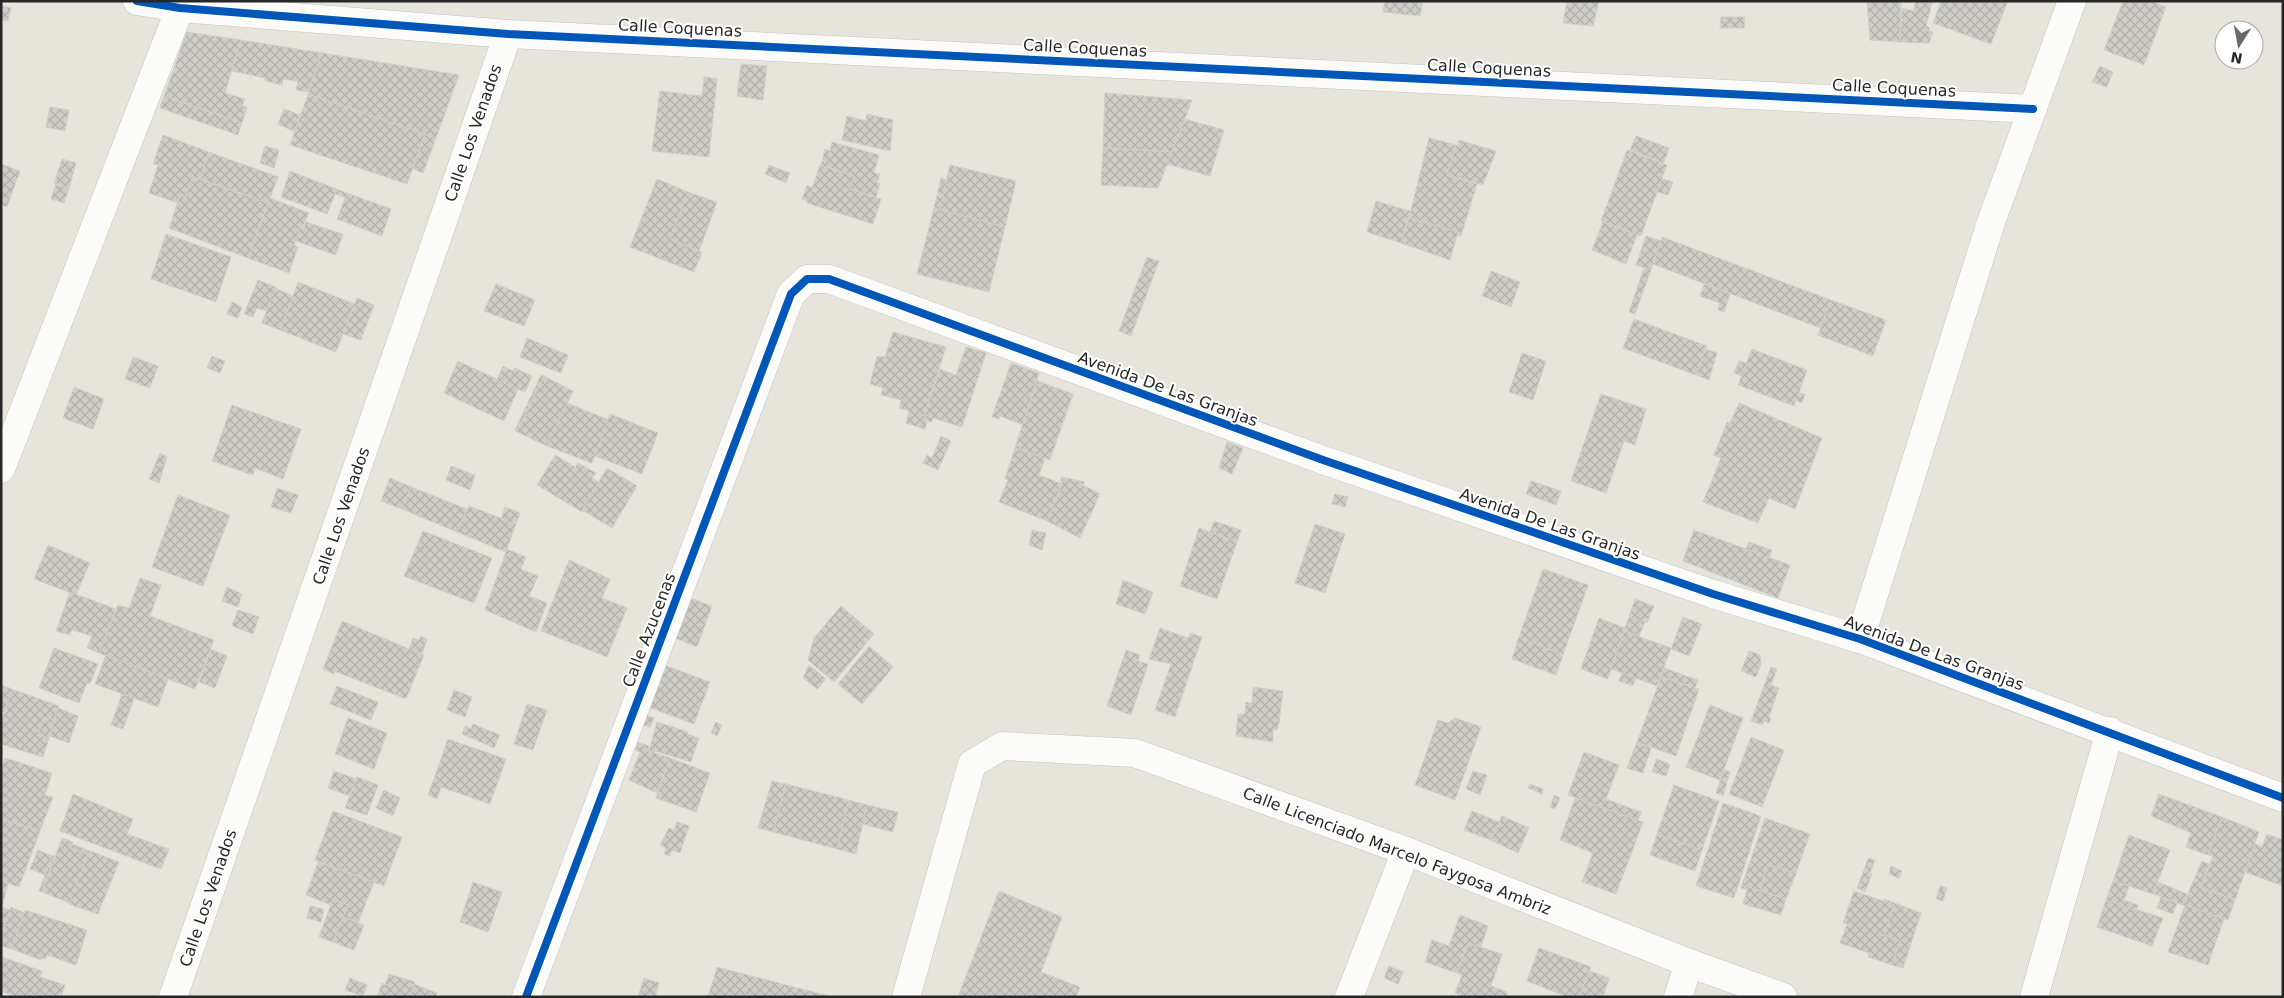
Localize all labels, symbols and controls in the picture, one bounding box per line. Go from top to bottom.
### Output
street label: Calle Coquenas [617,15,743,41]
north arrow [2214,20,2264,70]
street label: Calle Coquenas [1022,35,1148,61]
text: N [2229,49,2244,67]
street label: Calle Coquenas [1426,55,1552,81]
street label: Calle Los Venados [441,62,505,204]
street label: Calle Coquenas [1831,75,1957,101]
street label: Avenida De Las Granjas [1076,348,1260,430]
street label: Calle Los Venados [309,445,373,587]
street label: Avenida De Las Granjas [1457,484,1643,564]
street label: Calle Azucenas [618,570,680,690]
street label: Avenida De Las Granjas [1842,612,2026,694]
street label: Calle Licenciado Marcelo Faygosa Ambriz [1240,783,1554,919]
street label: Calle Los Venados [176,827,240,969]

